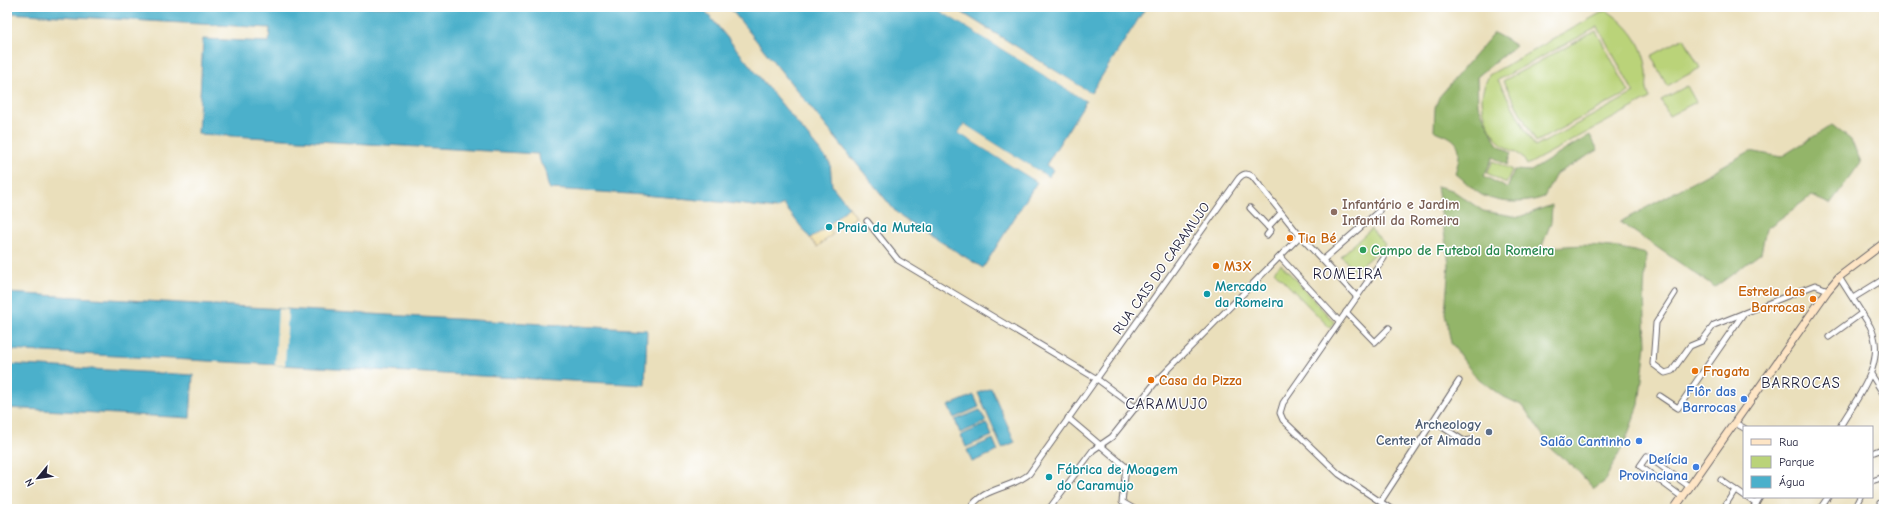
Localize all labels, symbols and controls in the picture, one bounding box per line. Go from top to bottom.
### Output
place label: Infantário e Jardim Infantil da Romeira [1342,196,1459,229]
street label: RUA CAIS DO CARAMUJO [1109,199,1214,338]
marker: Infantário e Jardim Infantil da Romeira [1329,207,1339,217]
place label: Praia da Mutela [837,219,932,236]
marker: Praia da Mutela [824,222,834,232]
place label: Tia Bé [1298,230,1336,247]
marker: Tia Bé [1285,233,1295,243]
place label: Campo de Futebol da Romeira [1371,242,1554,259]
marker: Campo de Futebol da Romeira [1358,245,1368,255]
place label: M3X [1224,258,1252,275]
marker: M3X [1211,261,1221,271]
district label: ROMEIRA [1313,265,1383,283]
place label: Mercado da Romeira [1215,278,1284,311]
place label: Estrela das Barrocas [1738,283,1805,316]
marker: Mercado da Romeira [1202,289,1212,299]
marker: Estrela das Barrocas [1808,294,1818,304]
place label: Fragata [1703,363,1750,380]
marker: Fragata [1690,366,1700,376]
place label: Casa da Pizza [1159,372,1242,389]
district label: BARROCAS [1761,374,1841,392]
marker: Casa da Pizza [1146,375,1156,385]
place label: Flôr das Barrocas [1682,383,1736,416]
marker: Flôr das Barrocas [1739,394,1749,404]
district label: CARAMUJO [1126,395,1208,413]
place label: Archeology Center of Almada [1376,416,1482,449]
legend [1743,426,1873,498]
marker: Archeology Center of Almada [1484,427,1494,437]
place label: Salão Cantinho [1540,433,1631,450]
text: Rua [1779,435,1798,449]
marker: Salão Cantinho [1634,436,1644,446]
place label: Delícia Provinciana [1619,451,1688,484]
text: Parque [1779,455,1814,469]
north arrow [18,458,58,498]
place label: Fábrica de Moagem do Caramujo [1057,461,1178,494]
marker: Delícia Provinciana [1691,462,1701,472]
marker: Fábrica de Moagem do Caramujo [1044,472,1054,482]
text: Água [1779,475,1805,489]
text: N [22,476,37,489]

